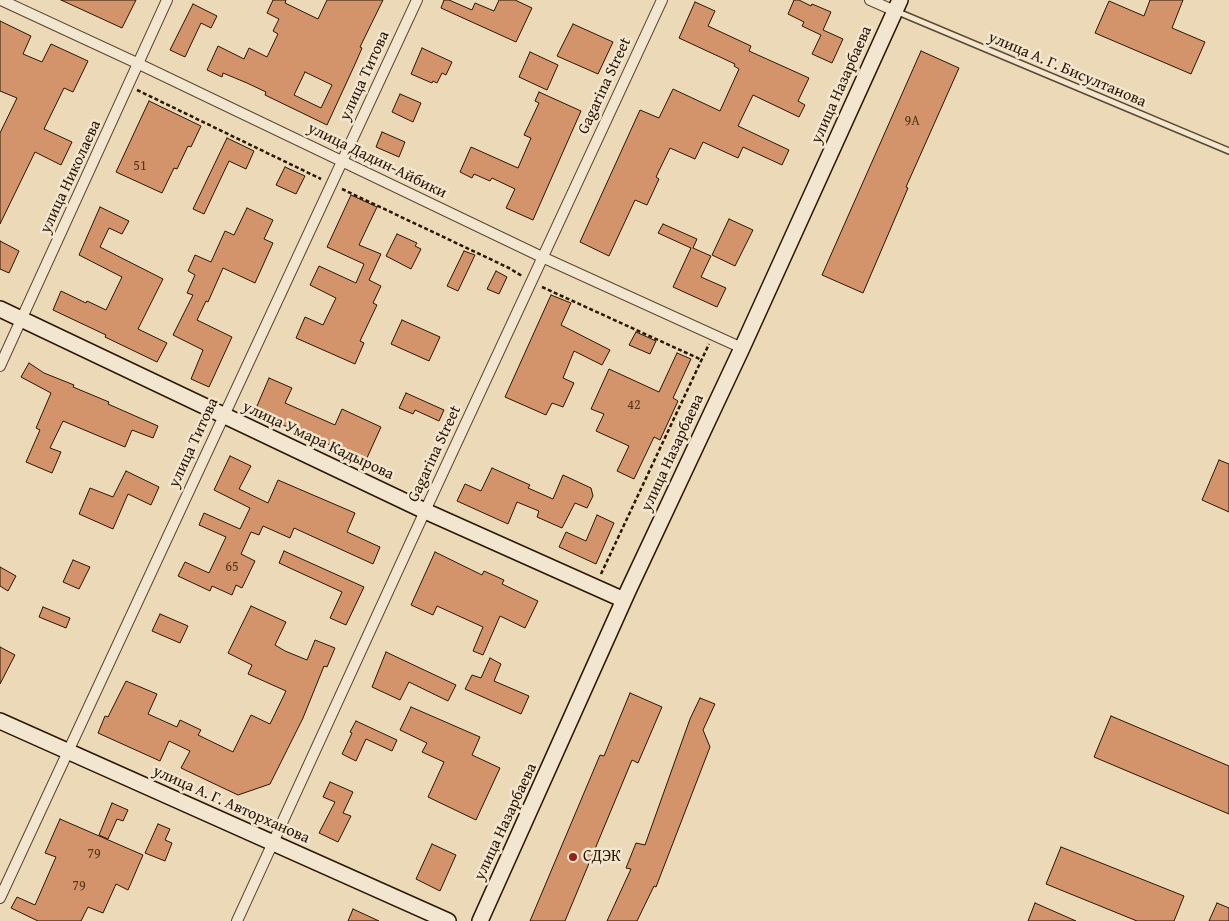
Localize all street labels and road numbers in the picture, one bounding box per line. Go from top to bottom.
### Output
street label: улица Назарбаева [807,23,877,147]
street label: улица Титова [336,28,394,124]
street label: улица А. Г. Бисултанова [985,28,1149,112]
street label: Gagarina Street [574,35,636,137]
street label: улица Николаева [36,117,106,237]
street label: улица Дадин-Айбики [304,119,450,203]
street label: улица Назарбаева [637,391,709,515]
street label: улица Титова [165,395,223,491]
street label: улица Умара Кадырова [239,397,397,485]
street label: Gagarina Street [404,403,466,505]
street label: улица Назарбаева [470,760,542,884]
street label: улица А. Г. Авторханова [150,762,312,848]

